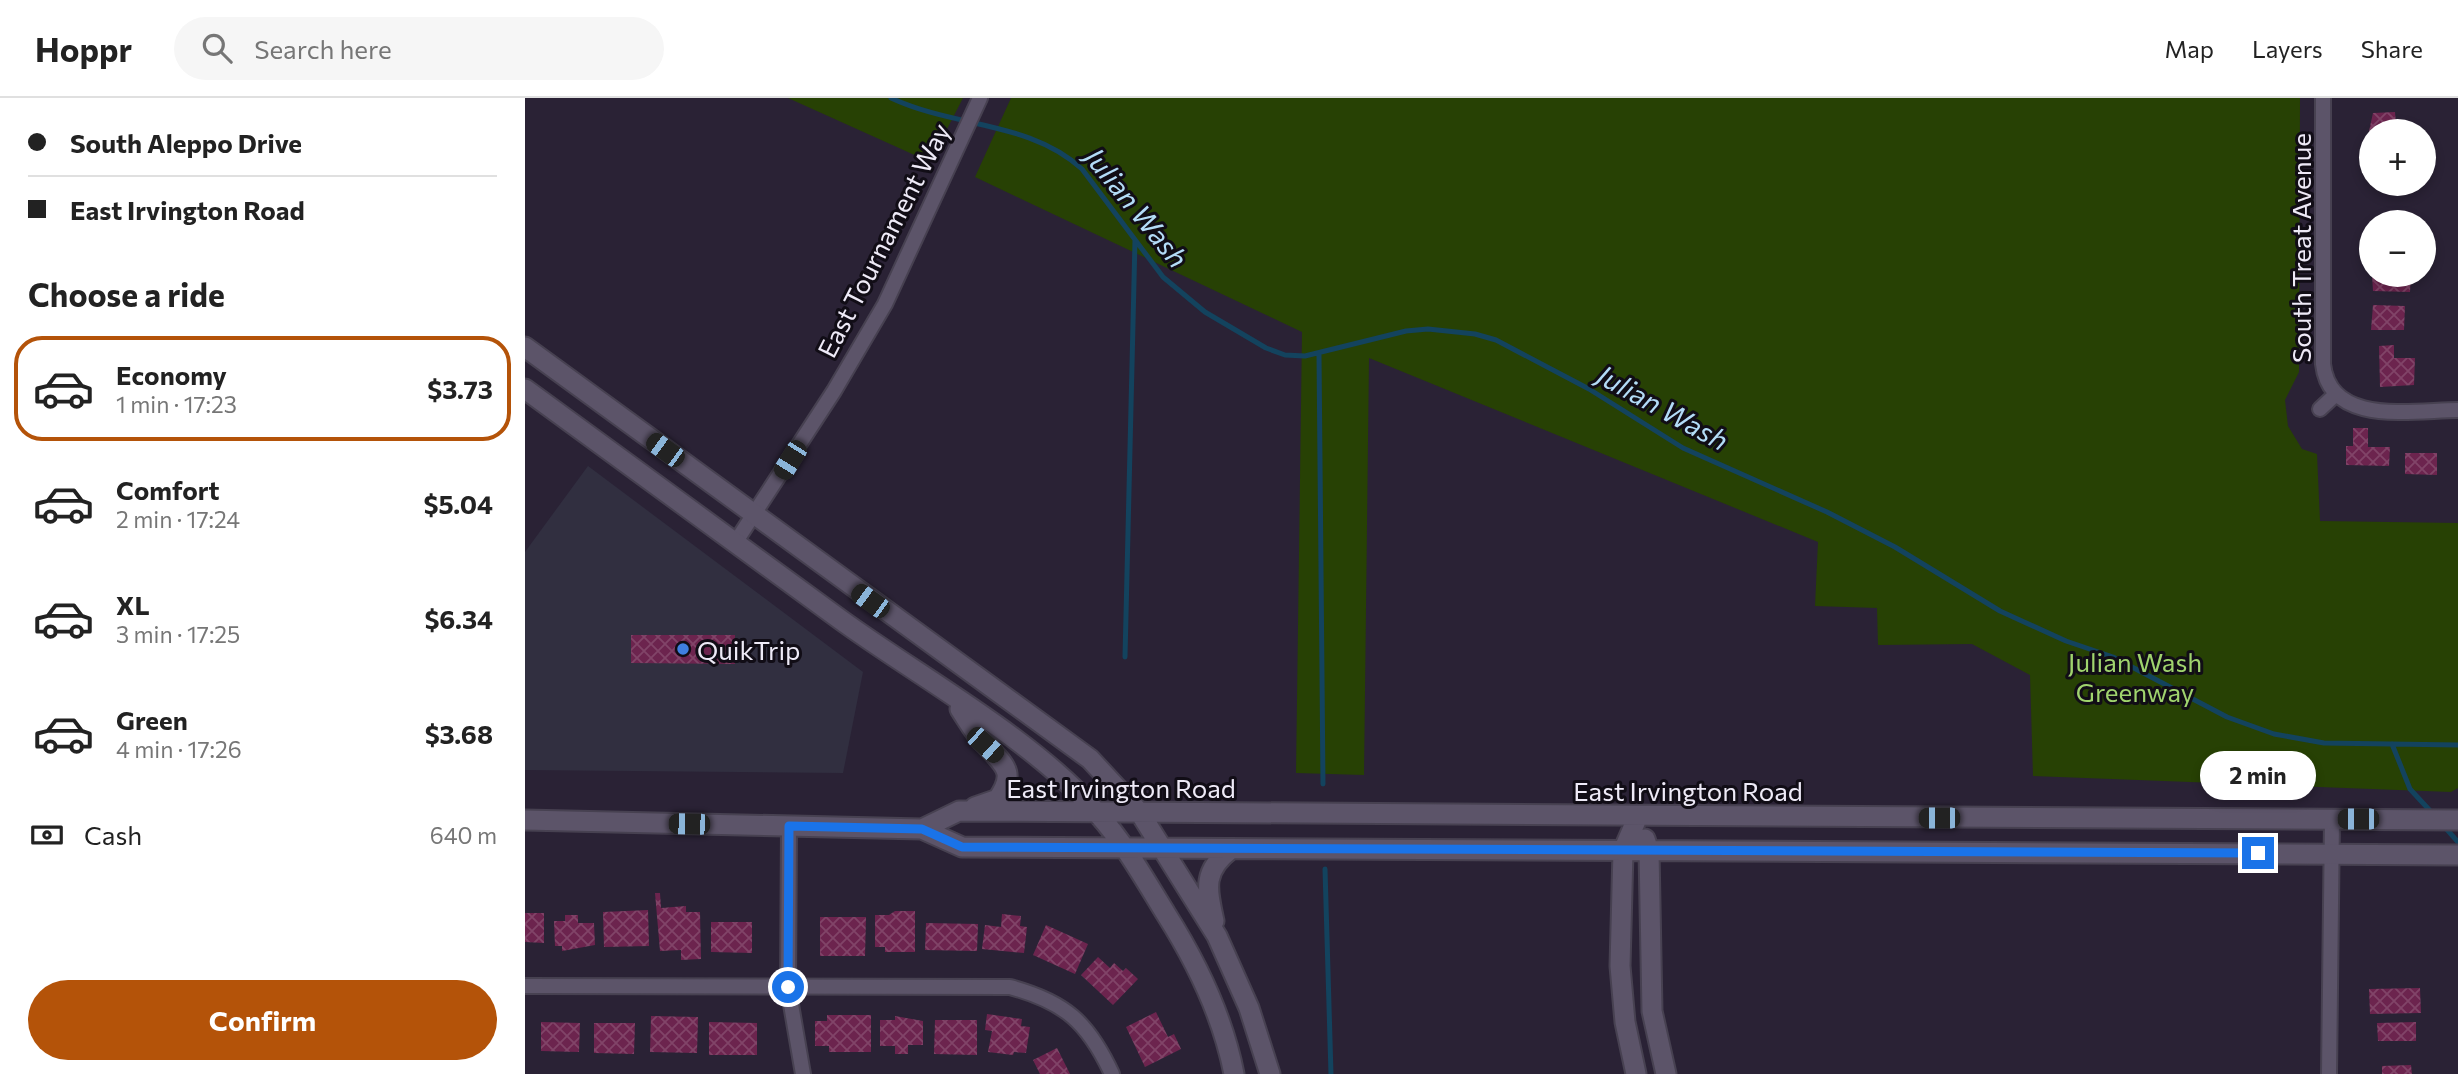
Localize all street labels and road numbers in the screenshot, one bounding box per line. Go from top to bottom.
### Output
street label: East Tournament Way [810,118,956,362]
street label: South Treat Avenue [2285,133,2316,363]
street label: East Irvington Road [1006,772,1236,803]
street label: East Irvington Road [1573,775,1803,806]

